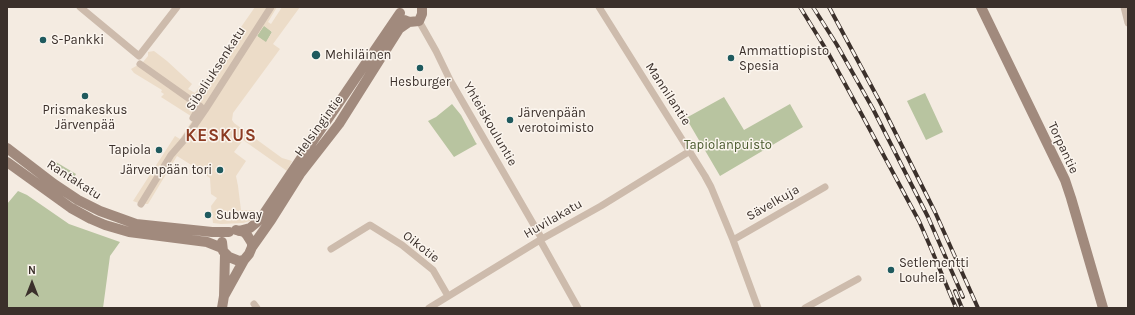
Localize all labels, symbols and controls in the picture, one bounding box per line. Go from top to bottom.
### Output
street label: Sibeliuksenkatu [183,24,249,114]
place label: S-Pankki [51,32,104,48]
marker: S-Pankki [38,35,48,45]
place label: Ammattiopisto Spesia [739,43,829,74]
place label: Mehiläinen [325,47,391,63]
marker: Mehiläinen [310,49,322,61]
marker: Ammattiopisto Spesia [726,53,736,63]
street label: Mannilantie [642,60,694,128]
marker: Hesburger [415,63,425,73]
place label: Hesburger [390,74,450,90]
street label: Yhteiskouluntie [460,79,520,169]
marker: Prismakeskus Järvenpää [80,91,90,101]
street label: Helsingintie [292,92,346,160]
place label: Prismakeskus Järvenpää [43,102,127,133]
place label: Järvenpään verotoimisto [518,105,594,136]
marker: Järvenpään verotoimisto [505,115,515,125]
street label: Torpantie [1044,120,1082,176]
district label: KESKUS [185,126,257,146]
park label: Tapiolanpuisto [684,137,772,153]
place label: Tapiola [109,142,151,158]
marker: Tapiola [154,145,164,155]
street label: Rantakatu [44,157,104,203]
place label: Järvenpään tori [120,162,212,178]
marker: Järvenpään tori [215,165,225,175]
street label: Sävelkuja [744,182,802,224]
street label: Huvilakatu [521,196,585,242]
place label: Subway [216,207,262,223]
marker: Subway [203,210,213,220]
street label: Oikotie [400,228,442,266]
place label: Setlementti Louhela [899,255,969,286]
north arrow [12,263,52,303]
text: N [28,264,36,277]
marker: Setlementti Louhela [886,265,896,275]

